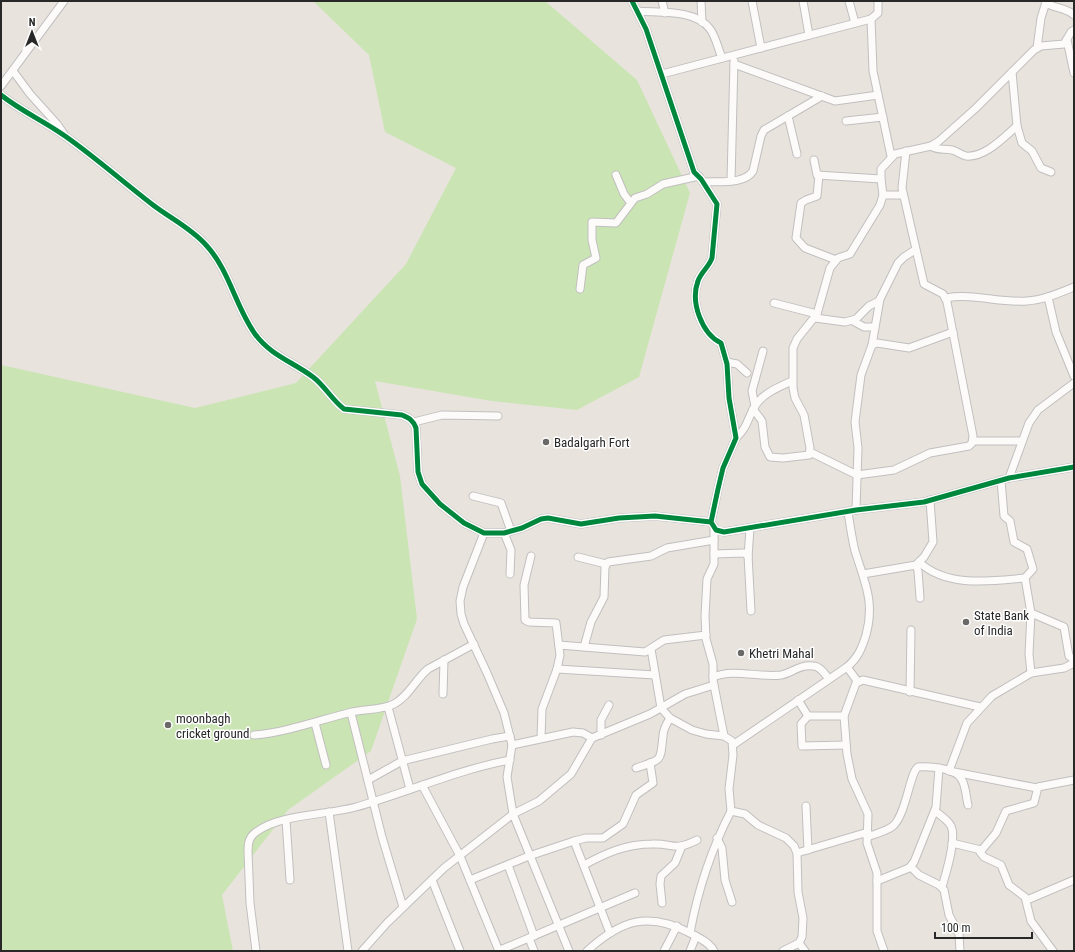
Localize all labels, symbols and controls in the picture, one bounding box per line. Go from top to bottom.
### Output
north arrow [12,12,52,52]
text: N [29,16,36,29]
place label: Badalgarh Fort [554,435,630,450]
marker: Badalgarh Fort [541,437,551,447]
place label: State Bank of India [974,608,1029,638]
marker: State Bank of India [961,617,971,627]
place label: Khetri Mahal [749,646,814,661]
marker: Khetri Mahal [736,648,746,658]
place label: moonbagh cricket ground [176,711,249,741]
marker: moonbagh cricket ground [163,720,173,730]
scale bar [935,914,1032,940]
text: 100 m [941,921,971,935]

